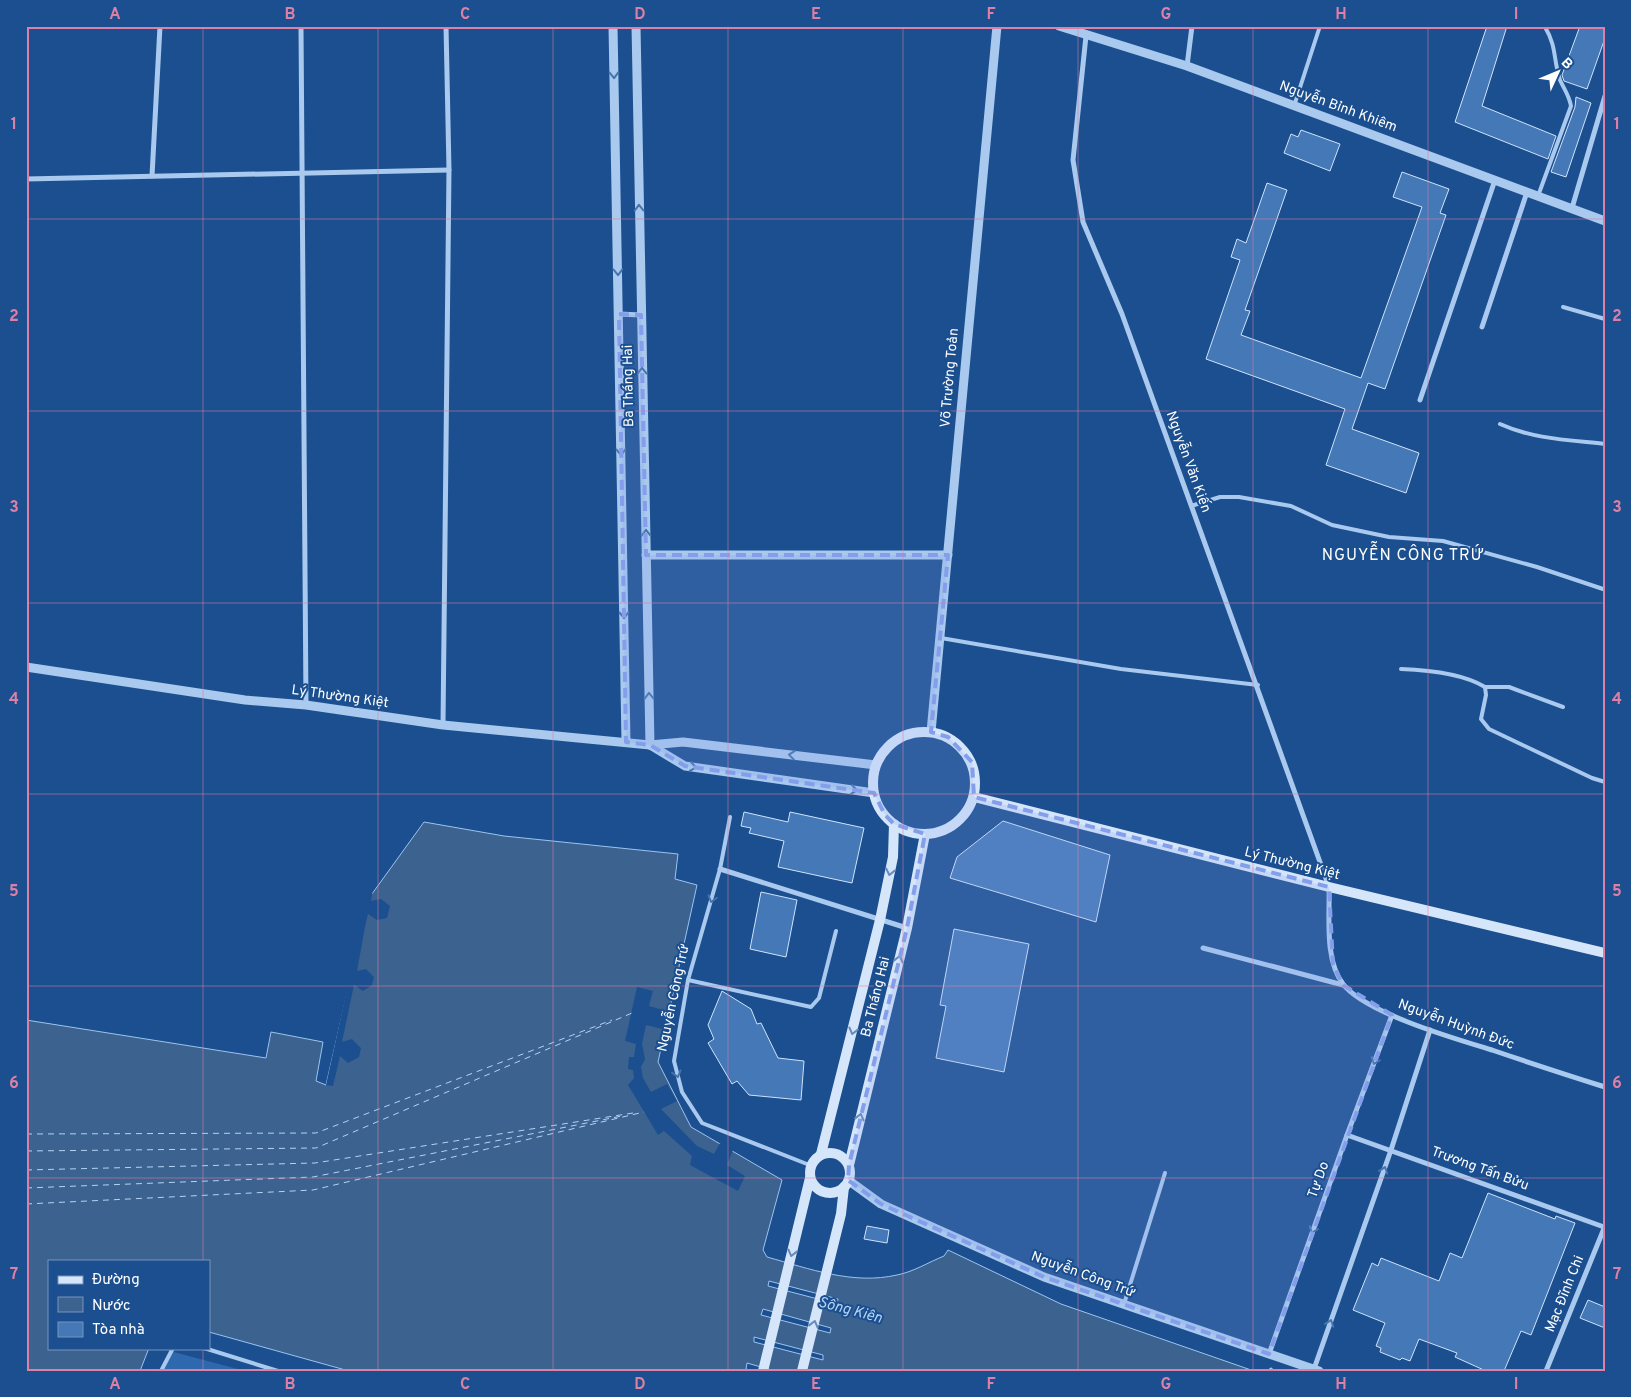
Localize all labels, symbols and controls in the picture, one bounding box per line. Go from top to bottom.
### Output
text: A [109,5,121,25]
text: B [284,5,296,25]
text: C [460,5,470,25]
text: D [634,5,646,25]
text: E [811,5,821,25]
text: F [986,5,996,25]
text: G [1161,5,1171,25]
text: H [1335,5,1347,25]
text: I [1514,5,1518,25]
north arrow [1534,48,1584,98]
text: B [1557,55,1576,73]
one-way arrow [609,72,619,79]
street label: Nguyễn Bỉnh Khiêm [1277,77,1400,136]
text: 1 [11,115,17,135]
text: 1 [1614,115,1620,135]
one-way arrow [634,204,644,212]
one-way arrow [613,269,623,277]
text: 2 [9,307,19,327]
text: 2 [1612,307,1622,327]
street label: Võ Trường Toản [937,327,963,429]
street label: Ba Tháng Hai [620,345,638,427]
one-way arrow [637,367,647,374]
street label: Nguyễn Văn Kiến [1162,409,1215,515]
one-way arrow [616,449,626,457]
text: 3 [9,498,19,518]
text: 3 [1612,498,1622,518]
one-way arrow [641,529,651,537]
district label: NGUYỄN CÔNG TRỨ [1322,541,1484,566]
one-way arrow [619,612,629,619]
street label: Lý Thường Kiệt [290,682,390,712]
text: 4 [9,690,19,710]
text: 4 [1612,690,1622,710]
one-way arrow [644,692,654,700]
one-way arrow [788,750,796,761]
one-way arrow [688,762,697,772]
one-way arrow [850,784,858,795]
street label: Lý Thường Kiệt [1243,844,1341,884]
one-way arrow [885,868,896,877]
text: 5 [9,882,19,902]
text: 5 [1612,882,1622,902]
one-way arrow [707,894,717,903]
street label: Nguyễn Công Trứ [653,942,694,1053]
street label: Ba Tháng Hai [858,955,894,1039]
one-way arrow [893,955,904,964]
street label: Nguyễn Huỳnh Đức [1395,995,1517,1054]
one-way arrow [848,1026,859,1035]
one-way arrow [1371,1056,1381,1064]
one-way arrow [672,1069,682,1078]
text: 6 [9,1074,19,1094]
text: 6 [1612,1074,1622,1094]
one-way arrow [854,1113,865,1122]
street label: Trương Tấn Bửu [1429,1143,1531,1195]
street label: Tự Do [1305,1159,1333,1201]
one-way arrow [1378,1166,1388,1174]
one-way arrow [1309,1225,1319,1233]
street label: Nguyễn Công Trứ [1029,1247,1138,1302]
one-way arrow [787,1249,798,1257]
street label: Mạc Đĩnh Chi [1542,1253,1588,1335]
legend [48,1260,210,1350]
text: 7 [10,1265,18,1285]
text: 7 [1613,1265,1621,1285]
text: Đường [92,1271,140,1290]
water label: Sông Kiên [816,1293,884,1329]
text: Nước [92,1297,131,1316]
one-way arrow [1324,1319,1334,1328]
one-way arrow [808,1320,818,1328]
text: Tòa nhà [92,1321,145,1340]
text: A [109,1375,121,1395]
text: B [284,1375,296,1395]
text: C [460,1375,470,1395]
text: D [634,1375,646,1395]
text: E [811,1375,821,1395]
text: F [986,1375,996,1395]
text: G [1161,1375,1171,1395]
text: H [1335,1375,1347,1395]
text: I [1514,1375,1518,1395]

